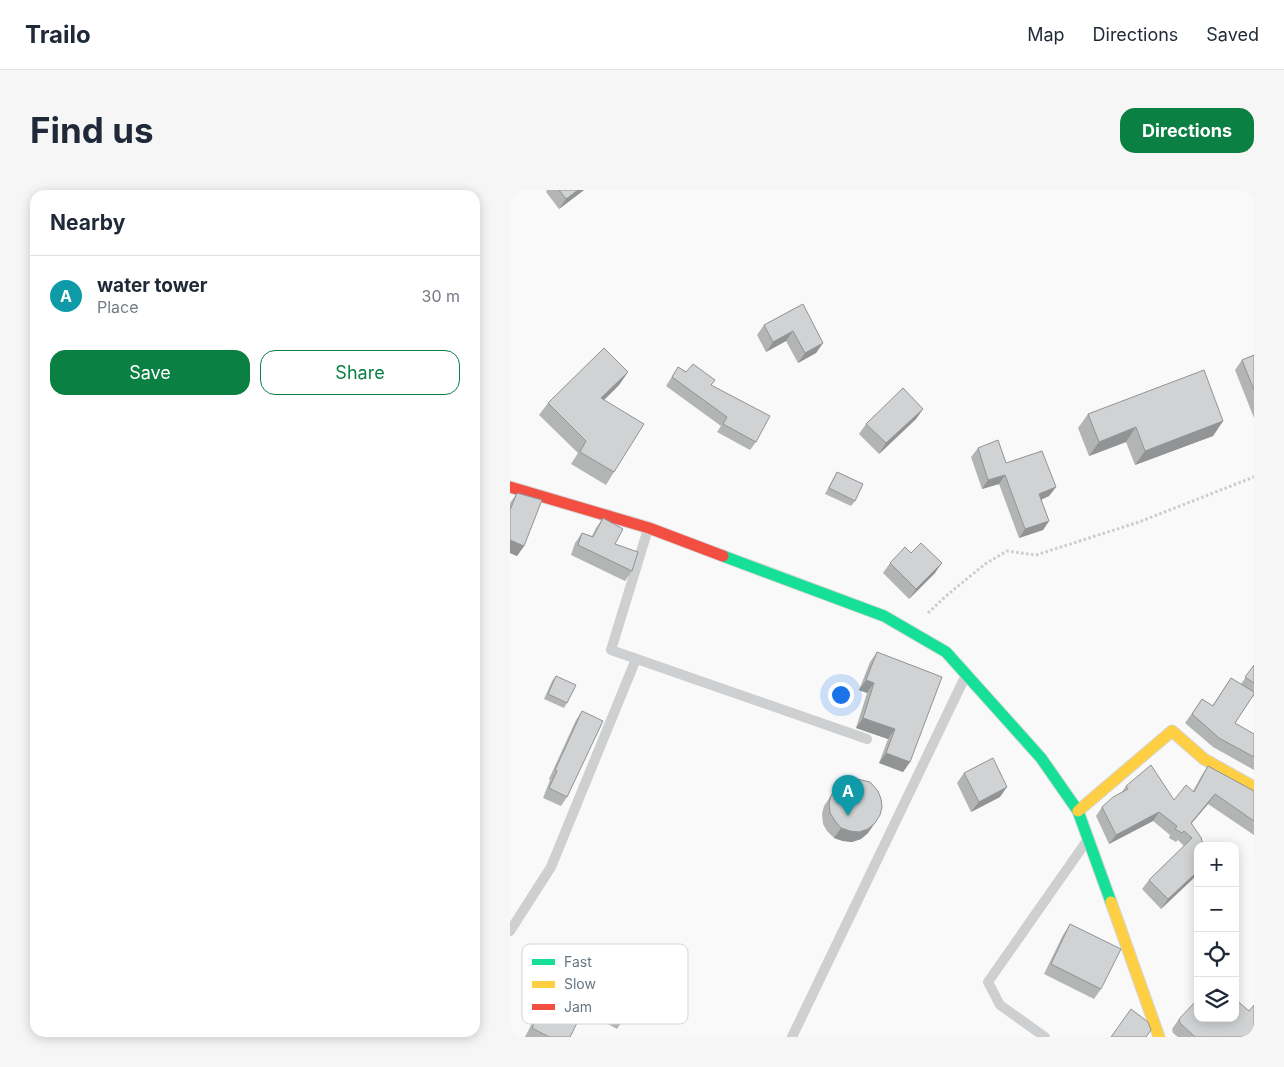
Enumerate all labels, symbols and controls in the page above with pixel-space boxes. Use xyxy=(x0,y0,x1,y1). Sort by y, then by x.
text: Trailo xyxy=(25,20,91,49)
text: Map xyxy=(1027,24,1065,45)
text: Directions xyxy=(1093,24,1178,45)
text: Saved xyxy=(1206,24,1259,45)
button: Directions xyxy=(1120,108,1254,153)
text: Find us xyxy=(30,109,154,151)
text: Nearby xyxy=(50,210,125,235)
text: water tower xyxy=(97,274,208,297)
text: A xyxy=(60,286,72,306)
text: 30 m xyxy=(422,286,460,306)
text: Place xyxy=(97,297,139,317)
button: Save xyxy=(50,350,250,395)
button: Share xyxy=(260,350,460,395)
your location xyxy=(828,682,854,708)
pin: A xyxy=(832,775,864,816)
map controls xyxy=(1194,842,1239,1022)
button: + xyxy=(1194,842,1239,887)
button: − xyxy=(1194,887,1239,932)
button: locate xyxy=(1194,932,1239,977)
legend xyxy=(522,944,688,1024)
text: Fast xyxy=(564,953,592,970)
text: Slow xyxy=(564,975,596,992)
button: layers xyxy=(1194,977,1239,1022)
text: Jam xyxy=(564,998,592,1015)

